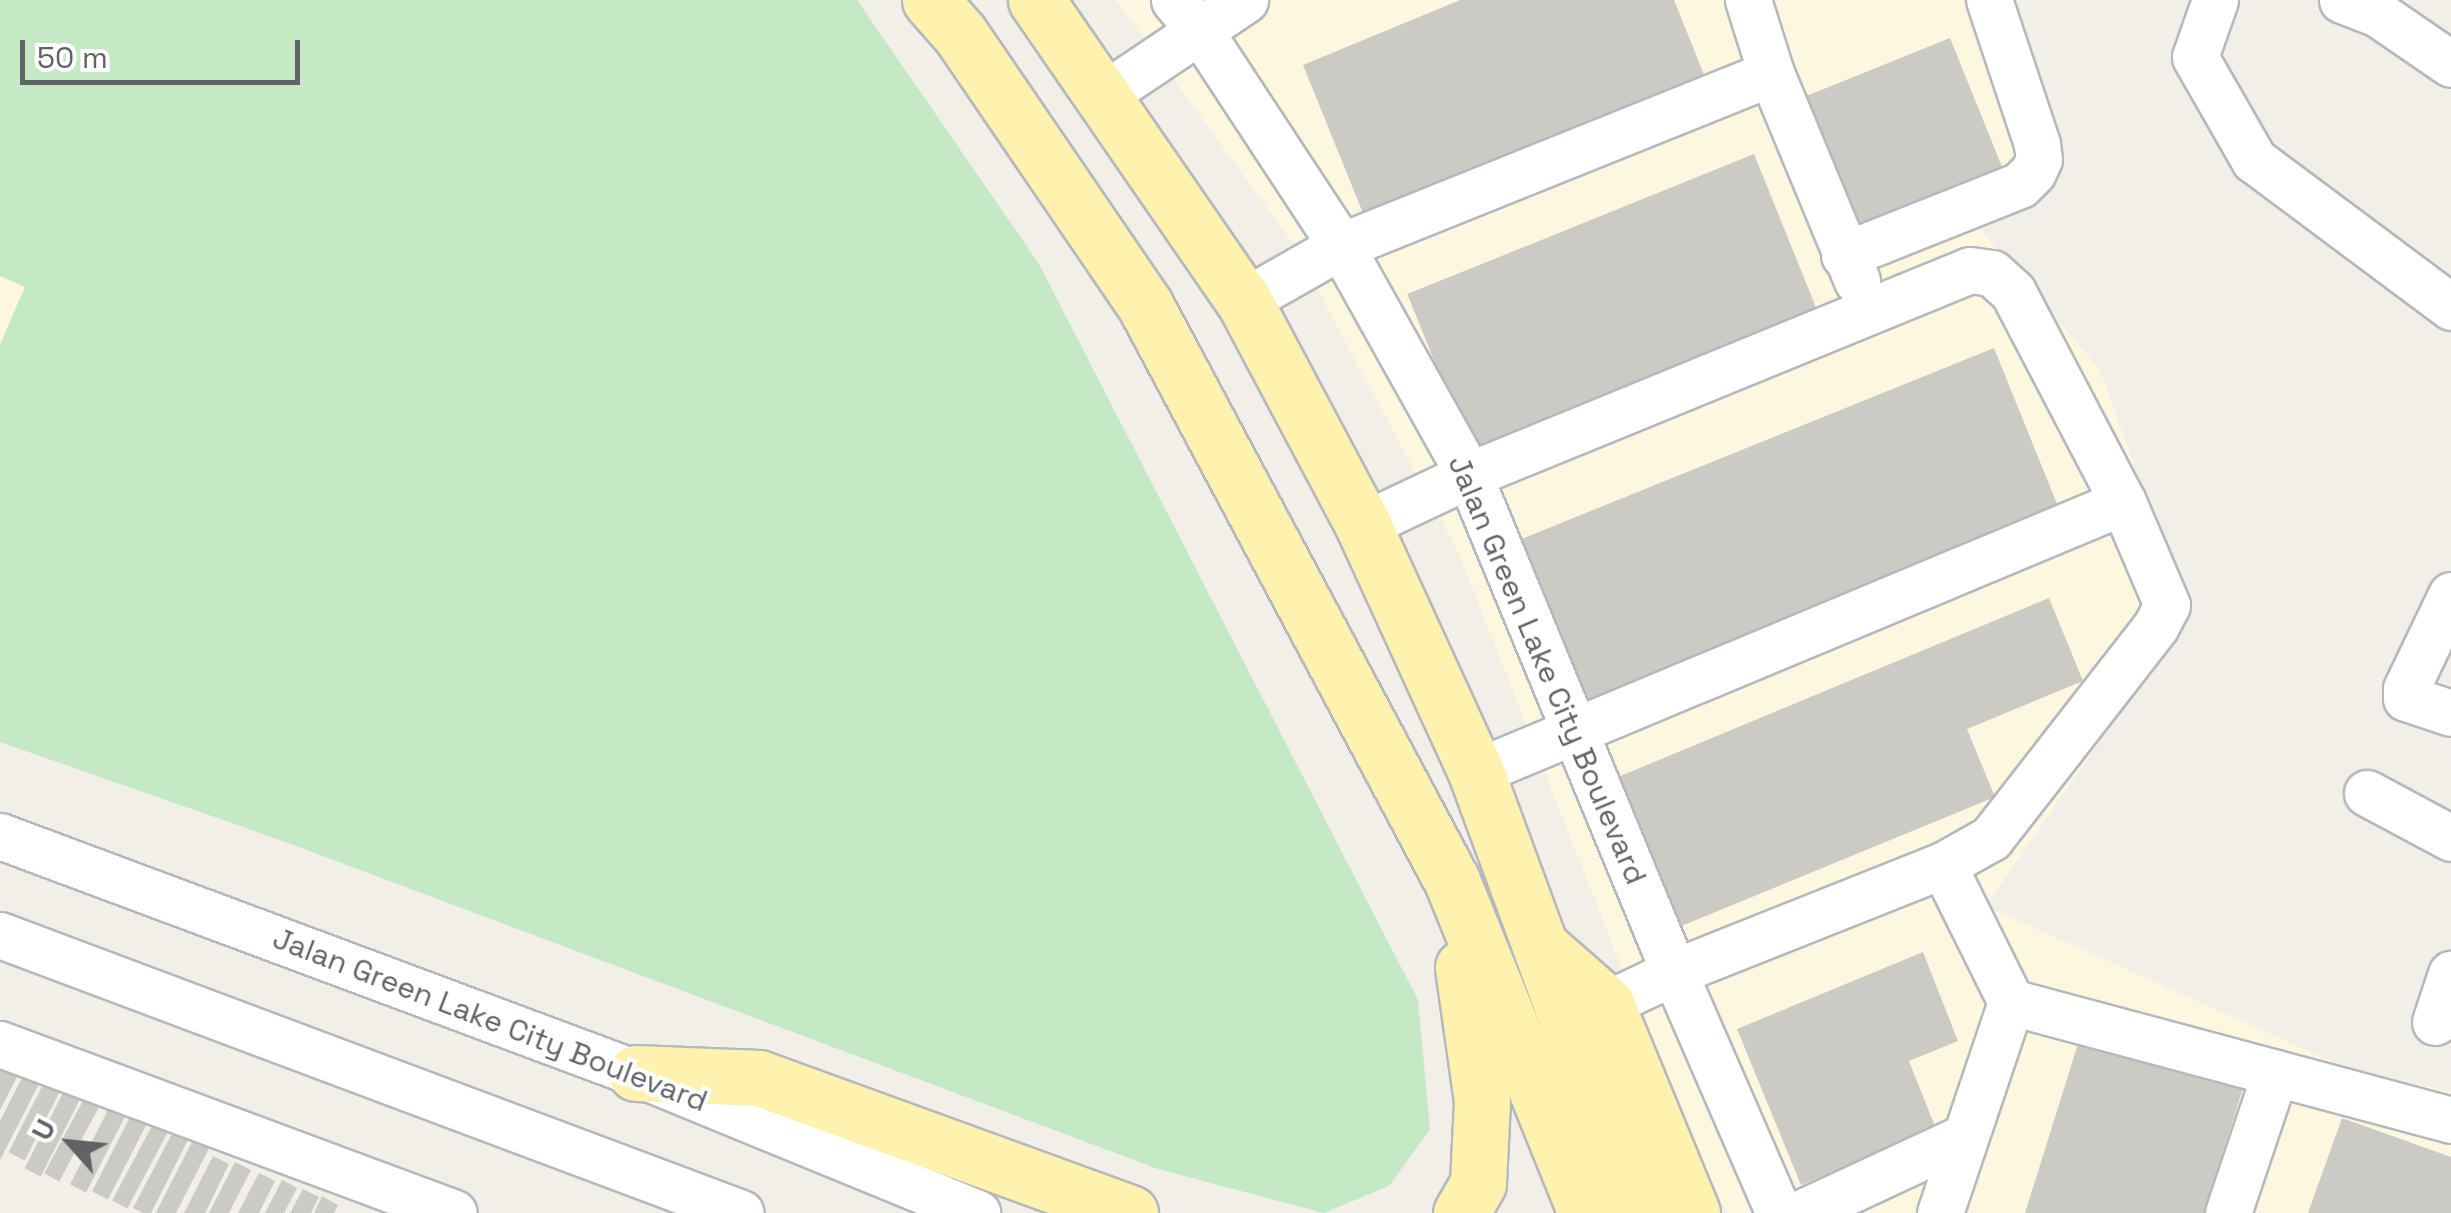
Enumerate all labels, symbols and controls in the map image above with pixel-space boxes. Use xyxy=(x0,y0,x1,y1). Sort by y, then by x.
scale bar xyxy=(25,20,305,82)
text: 50 m xyxy=(37,38,108,77)
street label: Jalan Green Lake City Boulevard xyxy=(1440,450,1654,890)
street label: Jalan Green Lake City Boulevard xyxy=(268,920,712,1120)
north arrow xyxy=(20,1093,120,1193)
text: U xyxy=(23,1113,64,1146)

